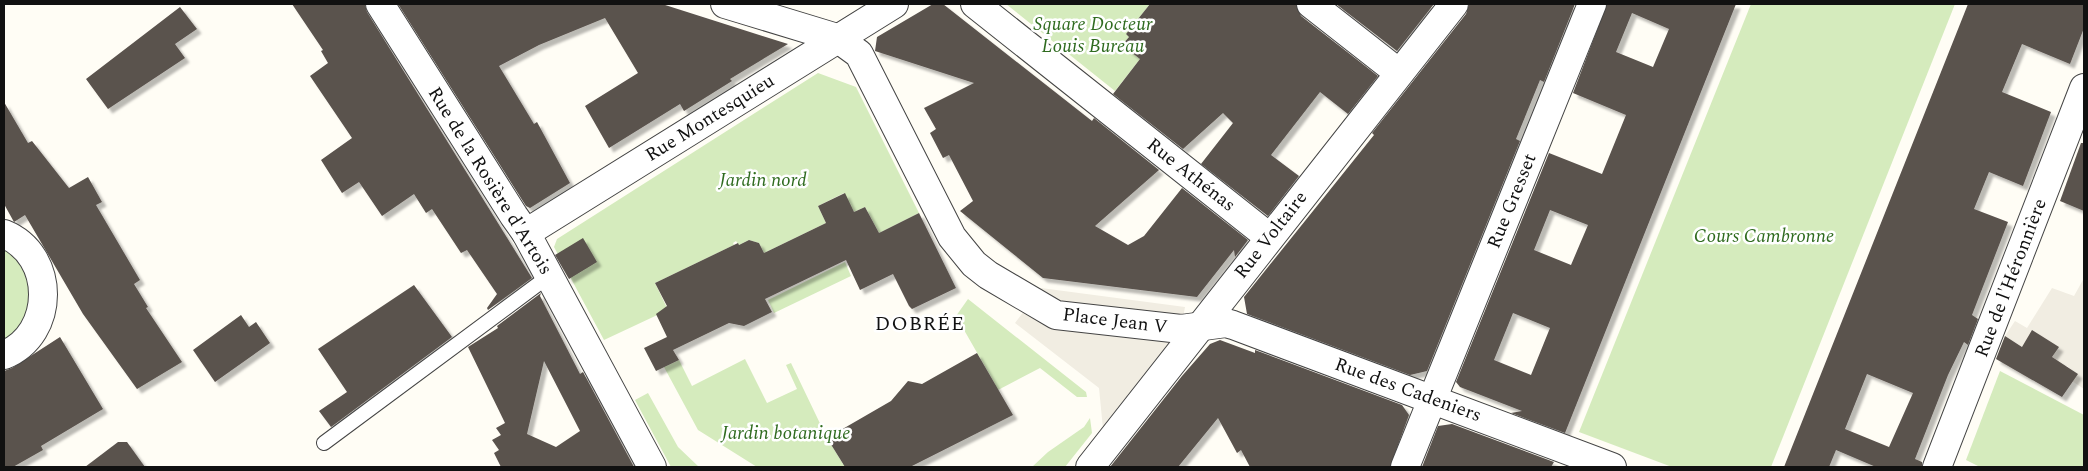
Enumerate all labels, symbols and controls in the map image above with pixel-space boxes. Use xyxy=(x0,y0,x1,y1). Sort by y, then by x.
park label: Square Docteur Louis Bureau xyxy=(1033,10,1153,61)
street label: Rue Montesquieu xyxy=(640,66,781,169)
street label: Rue de la Rosière d'Artois xyxy=(420,81,560,281)
street label: Rue Athénas xyxy=(1140,131,1242,219)
street label: Rue Gresset xyxy=(1480,149,1544,253)
park label: Jardin nord xyxy=(717,166,807,195)
street label: Rue Voltaire xyxy=(1227,185,1315,285)
street label: Rue de l'Héronnière xyxy=(1967,194,2055,362)
park label: Cours Cambronne xyxy=(1694,222,1834,251)
street label: Place Jean V xyxy=(1061,300,1169,342)
district label: DOBRÉE xyxy=(875,309,965,339)
street label: Rue des Cadeniers xyxy=(1330,350,1486,430)
park label: Jardin botanique xyxy=(720,419,850,448)

